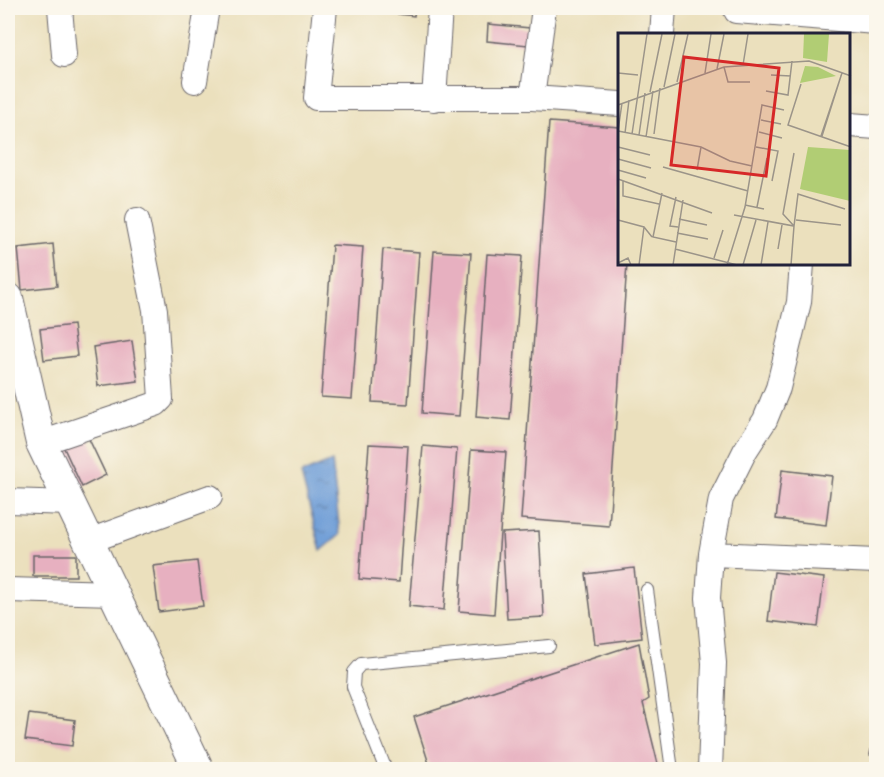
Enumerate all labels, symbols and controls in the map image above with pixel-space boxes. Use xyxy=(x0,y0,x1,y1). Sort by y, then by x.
inset map xyxy=(618,33,851,266)

